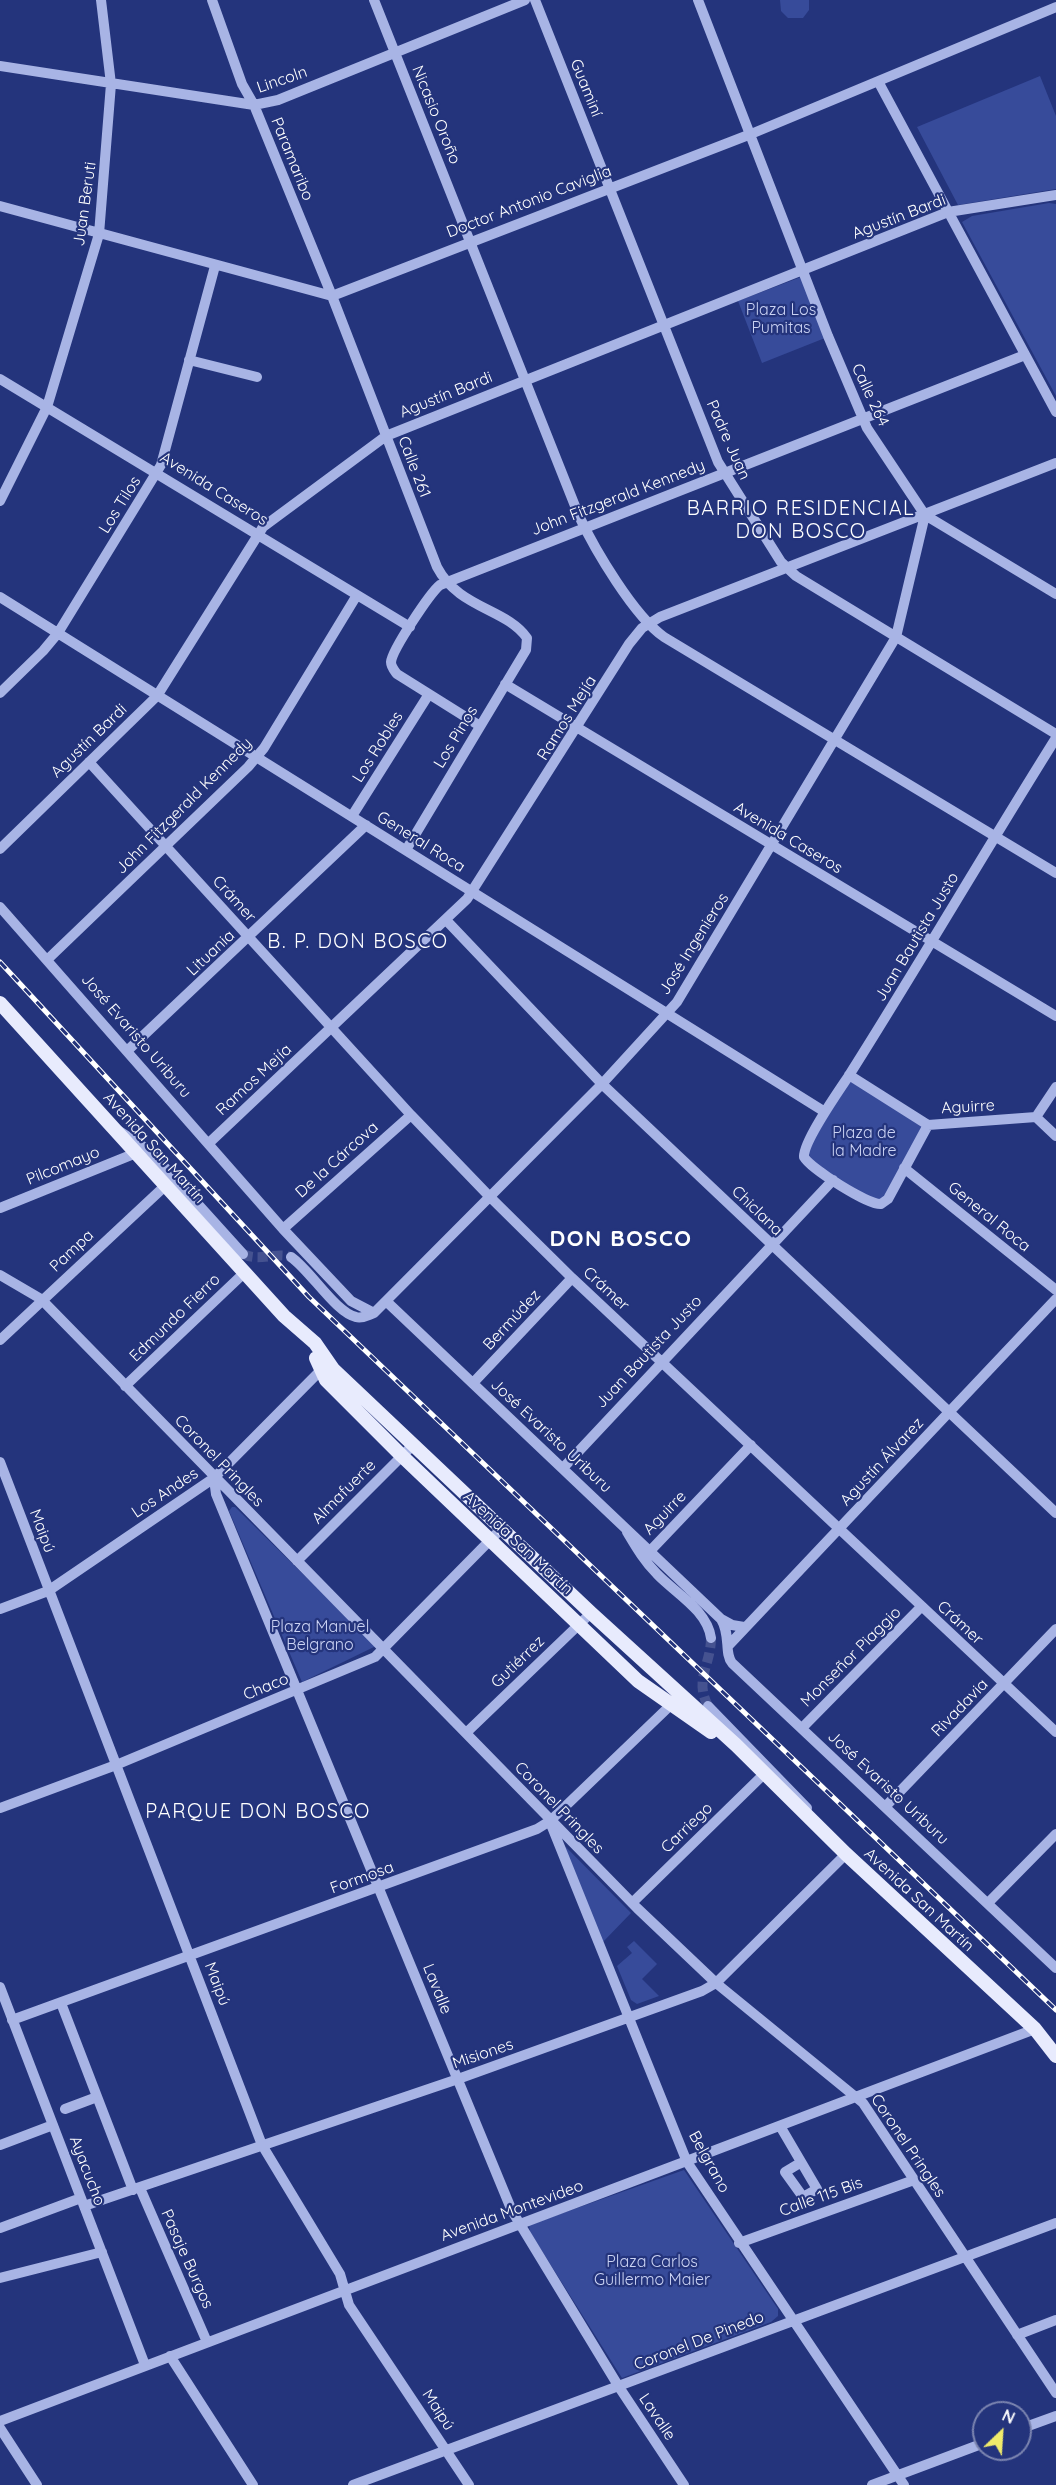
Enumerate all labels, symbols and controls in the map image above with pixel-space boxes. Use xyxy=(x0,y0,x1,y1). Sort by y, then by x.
street label: Guaminí xyxy=(566,56,606,120)
street label: Lincoln xyxy=(254,62,310,98)
street label: Nicasio Oroño xyxy=(407,63,465,167)
street label: Paramaribo xyxy=(267,115,317,203)
street label: Juan Beruti xyxy=(70,161,100,247)
street label: Doctor Antonio Caviglia xyxy=(444,162,614,242)
street label: Agustín Bardi xyxy=(850,190,948,244)
park label: Plaza Los Pumitas xyxy=(746,300,816,338)
street label: Calle 264 xyxy=(847,361,893,429)
street label: Agustín Bardi xyxy=(397,368,495,422)
street label: Padre Juan xyxy=(702,397,754,483)
street label: Calle 261 xyxy=(394,434,434,500)
street label: Avenida Caseros xyxy=(157,448,271,530)
street label: John Fitzgerald Kennedy xyxy=(528,456,708,540)
street label: Los Tilos xyxy=(95,473,145,537)
district label: BARRIO RESIDENCIAL DON BOSCO xyxy=(687,497,915,544)
street label: Ramos Mejía xyxy=(533,672,601,764)
street label: Agustín Bardi xyxy=(47,700,131,782)
street label: Los Pinos xyxy=(430,702,482,772)
street label: Los Robles xyxy=(349,708,407,786)
street label: John Fitzgerald Kennedy xyxy=(112,734,256,878)
street label: Avenida Caseros xyxy=(730,798,846,878)
street label: General Roca xyxy=(373,807,469,877)
street label: Juan Bautista Justo xyxy=(871,869,963,1005)
street label: Crámer xyxy=(208,872,260,926)
street label: José Ingenieros xyxy=(655,890,733,998)
street label: Lituania xyxy=(183,926,239,980)
district label: B. P. DON BOSCO xyxy=(267,930,449,954)
street label: José Evaristo Uriburu xyxy=(77,970,195,1102)
street label: Ramos Mejía xyxy=(212,1040,296,1120)
street label: Avenida San Martín xyxy=(99,1088,209,1208)
street label: Aguirre xyxy=(941,1096,995,1118)
street label: De la Cárcova xyxy=(292,1118,382,1202)
park label: Plaza de la Madre xyxy=(831,1123,897,1161)
street label: Pilcomayo xyxy=(24,1143,102,1189)
street label: General Roca xyxy=(944,1178,1034,1256)
street label: Chiclana xyxy=(727,1182,787,1240)
street label: Pampa xyxy=(46,1226,98,1276)
district label: DON BOSCO xyxy=(550,1226,692,1252)
street label: Crámer xyxy=(579,1263,633,1315)
street label: Edmundo Fierro xyxy=(126,1270,224,1366)
street label: Bermúdez xyxy=(479,1286,545,1354)
street label: Juan Bautista Justo xyxy=(592,1292,706,1412)
street label: José Evaristo Uriburu xyxy=(487,1375,615,1497)
street label: Coronel Pringles xyxy=(170,1411,268,1511)
street label: Agustín Álvarez xyxy=(836,1414,928,1510)
street label: Almafuerte xyxy=(308,1456,380,1528)
street label: Los Andes xyxy=(128,1464,202,1522)
street label: Avenida San Martín xyxy=(459,1487,577,1599)
street label: Aguirre xyxy=(639,1487,691,1539)
street label: Maipú xyxy=(25,1506,59,1556)
street label: Crámer xyxy=(933,1597,987,1649)
street label: Monseñor Piaggio xyxy=(797,1603,905,1711)
park label: Plaza Manuel Belgrano xyxy=(271,1617,369,1655)
street label: Gutiérrez xyxy=(487,1632,549,1692)
street label: Chaco xyxy=(241,1669,291,1705)
street label: Rivadavia xyxy=(928,1675,992,1741)
street label: José Evaristo Uriburu xyxy=(824,1727,952,1849)
street label: Coronel Pringles xyxy=(510,1758,608,1858)
street label: Carriego xyxy=(657,1799,717,1857)
district label: PARQUE DON BOSCO xyxy=(145,1800,371,1824)
street label: Avenida San Martín xyxy=(860,1844,978,1956)
street label: Formosa xyxy=(328,1858,396,1898)
street label: Maipú xyxy=(200,1959,234,2009)
street label: Lavalle xyxy=(418,1961,456,2017)
street label: Misiones xyxy=(450,2035,516,2073)
street label: Coronel Pringles xyxy=(866,2091,950,2201)
street label: Belgrano xyxy=(684,2128,734,2196)
street label: Ayacucho xyxy=(65,2133,109,2209)
street label: Calle 115 Bis xyxy=(777,2173,865,2221)
street label: Avenida Montevideo xyxy=(438,2176,586,2246)
street label: Pasaje Burgos xyxy=(157,2206,217,2312)
park label: Plaza Carlos Guillermo Maier xyxy=(594,2252,710,2290)
street label: Coronel De Pinedo xyxy=(631,2307,767,2375)
street label: Maipú xyxy=(418,2386,458,2434)
street label: Lavalle xyxy=(634,2390,680,2444)
north arrow xyxy=(972,2401,1032,2461)
text: N xyxy=(999,2405,1018,2428)

